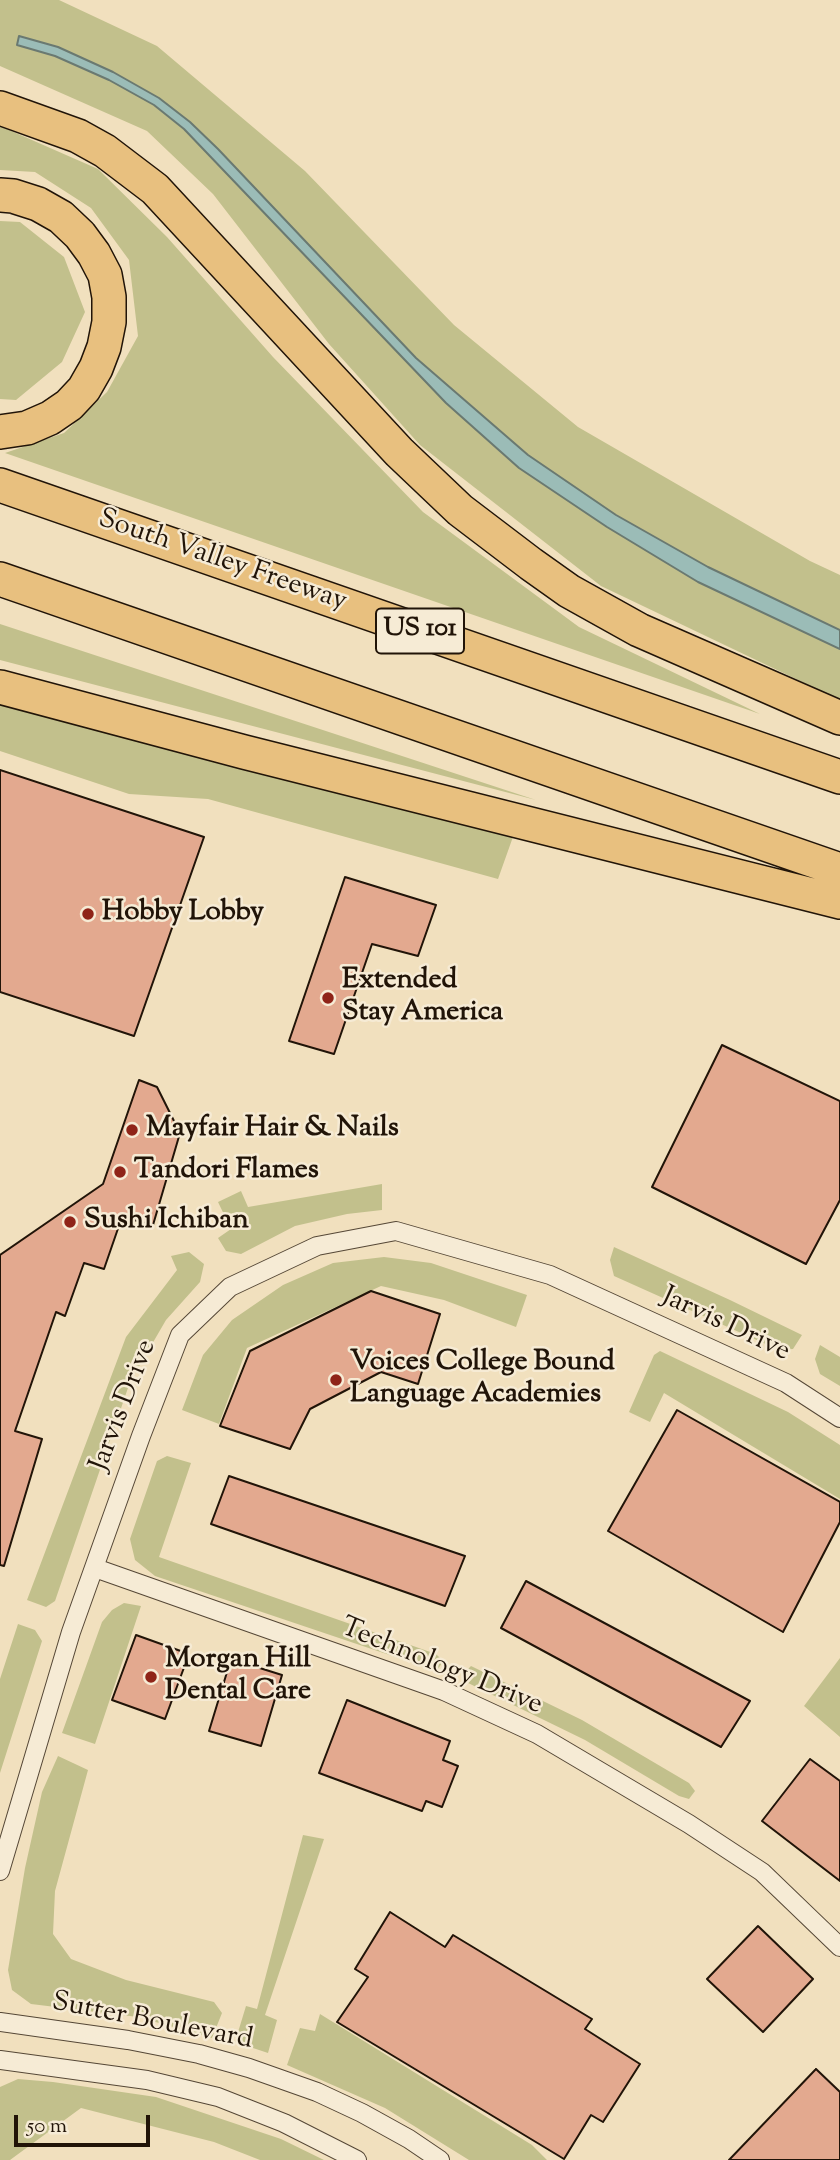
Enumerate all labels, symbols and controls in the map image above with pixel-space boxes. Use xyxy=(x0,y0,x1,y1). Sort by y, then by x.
street label: South Valley Freeway xyxy=(93,504,351,620)
road number: US 101 xyxy=(376,608,464,653)
place label: Hobby Lobby xyxy=(102,897,264,931)
marker: Hobby Lobby xyxy=(80,906,96,922)
place label: Extended Stay America xyxy=(342,965,503,1031)
marker: Extended Stay America xyxy=(320,990,336,1006)
place label: Mayfair Hair & Nails xyxy=(146,1113,399,1147)
marker: Mayfair Hair & Nails xyxy=(124,1122,140,1138)
place label: Tandori Flames xyxy=(134,1155,319,1189)
marker: Tandori Flames xyxy=(112,1164,128,1180)
place label: Sushi Ichiban xyxy=(84,1205,249,1239)
marker: Sushi Ichiban xyxy=(62,1214,78,1230)
street label: Jarvis Drive xyxy=(655,1282,795,1370)
street label: Jarvis Drive xyxy=(85,1336,165,1476)
place label: Voices College Bound Language Academies xyxy=(350,1347,615,1413)
marker: Voices College Bound Language Academies xyxy=(328,1372,344,1388)
street label: Technology Drive xyxy=(335,1612,547,1724)
place label: Morgan Hill Dental Care xyxy=(165,1644,311,1710)
marker: Morgan Hill Dental Care xyxy=(143,1669,159,1685)
street label: Sutter Boulevard xyxy=(49,1987,255,2059)
scale bar xyxy=(18,2100,154,2144)
text: 50 m xyxy=(27,2112,67,2142)

